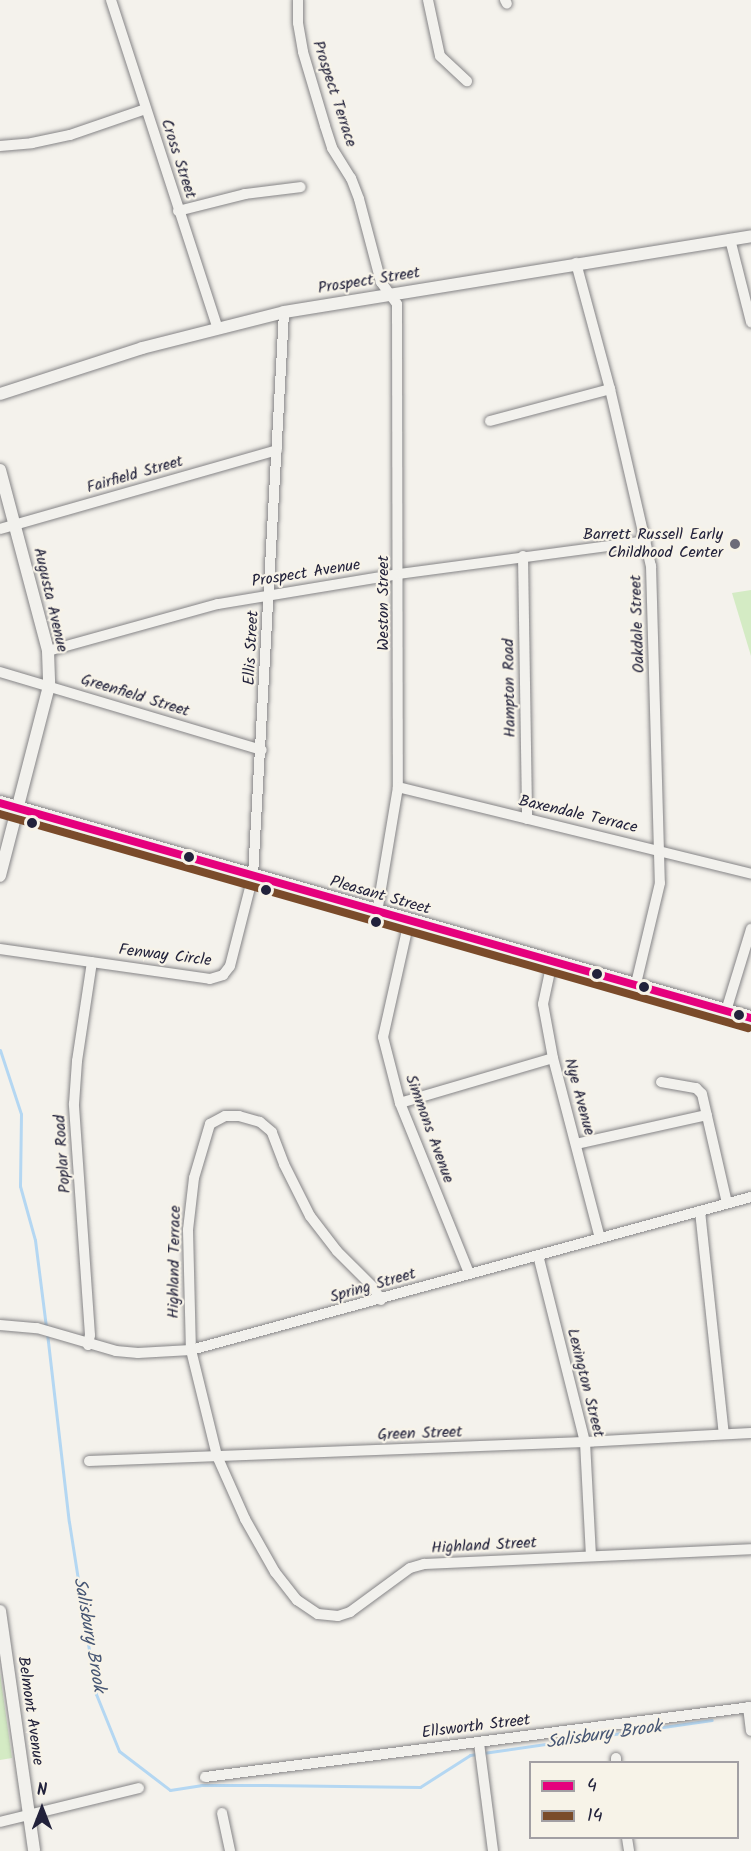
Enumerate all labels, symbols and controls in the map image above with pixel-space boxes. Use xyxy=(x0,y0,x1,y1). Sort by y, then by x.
street label: Prospect Terrace xyxy=(308,38,360,150)
street label: Cross Street xyxy=(156,117,200,201)
street label: Prospect Street xyxy=(317,263,421,299)
street label: Fairfield Street xyxy=(85,452,185,498)
place label: Barrett Russell Early Childhood Center xyxy=(583,525,723,563)
marker: Barrett Russell Early Childhood Center xyxy=(728,537,742,551)
street label: Augusta Avenue xyxy=(29,546,71,654)
street label: Weston Street xyxy=(374,555,394,651)
street label: Prospect Avenue xyxy=(250,556,362,592)
street label: Oakdale Street xyxy=(627,574,649,674)
street label: Ellis Street xyxy=(240,610,264,686)
street label: Hampton Road xyxy=(500,638,520,738)
street label: Greenfield Street xyxy=(78,670,192,722)
street label: Baxendale Terrace xyxy=(517,792,639,838)
unlabelled marker xyxy=(26,817,38,829)
unlabelled marker xyxy=(183,851,195,863)
street label: Pleasant Street xyxy=(328,873,432,919)
unlabelled marker xyxy=(260,884,272,896)
unlabelled marker xyxy=(370,916,382,928)
street label: Fenway Circle xyxy=(118,941,212,971)
unlabelled marker xyxy=(591,968,603,980)
unlabelled marker xyxy=(638,981,650,993)
unlabelled marker xyxy=(733,1009,745,1021)
street label: Nye Avenue xyxy=(559,1056,599,1138)
street label: Simmons Avenue xyxy=(401,1072,457,1186)
street label: Poplar Road xyxy=(51,1114,75,1194)
street label: Highland Terrace xyxy=(164,1205,186,1319)
street label: Spring Street xyxy=(328,1265,418,1307)
street label: Lexington Street xyxy=(562,1327,608,1439)
street label: Green Street xyxy=(377,1423,463,1445)
street label: Highland Street xyxy=(431,1534,537,1558)
water label: Salisbury Brook xyxy=(67,1576,109,1694)
street label: Belmont Avenue xyxy=(13,1655,47,1767)
street label: Ellsworth Street xyxy=(421,1711,531,1743)
water label: Salisbury Brook xyxy=(545,1717,663,1755)
legend xyxy=(529,1761,739,1839)
text: 4 xyxy=(587,1772,597,1801)
text: N xyxy=(37,1778,47,1803)
north arrow xyxy=(12,1779,72,1839)
text: 14 xyxy=(587,1802,603,1831)

